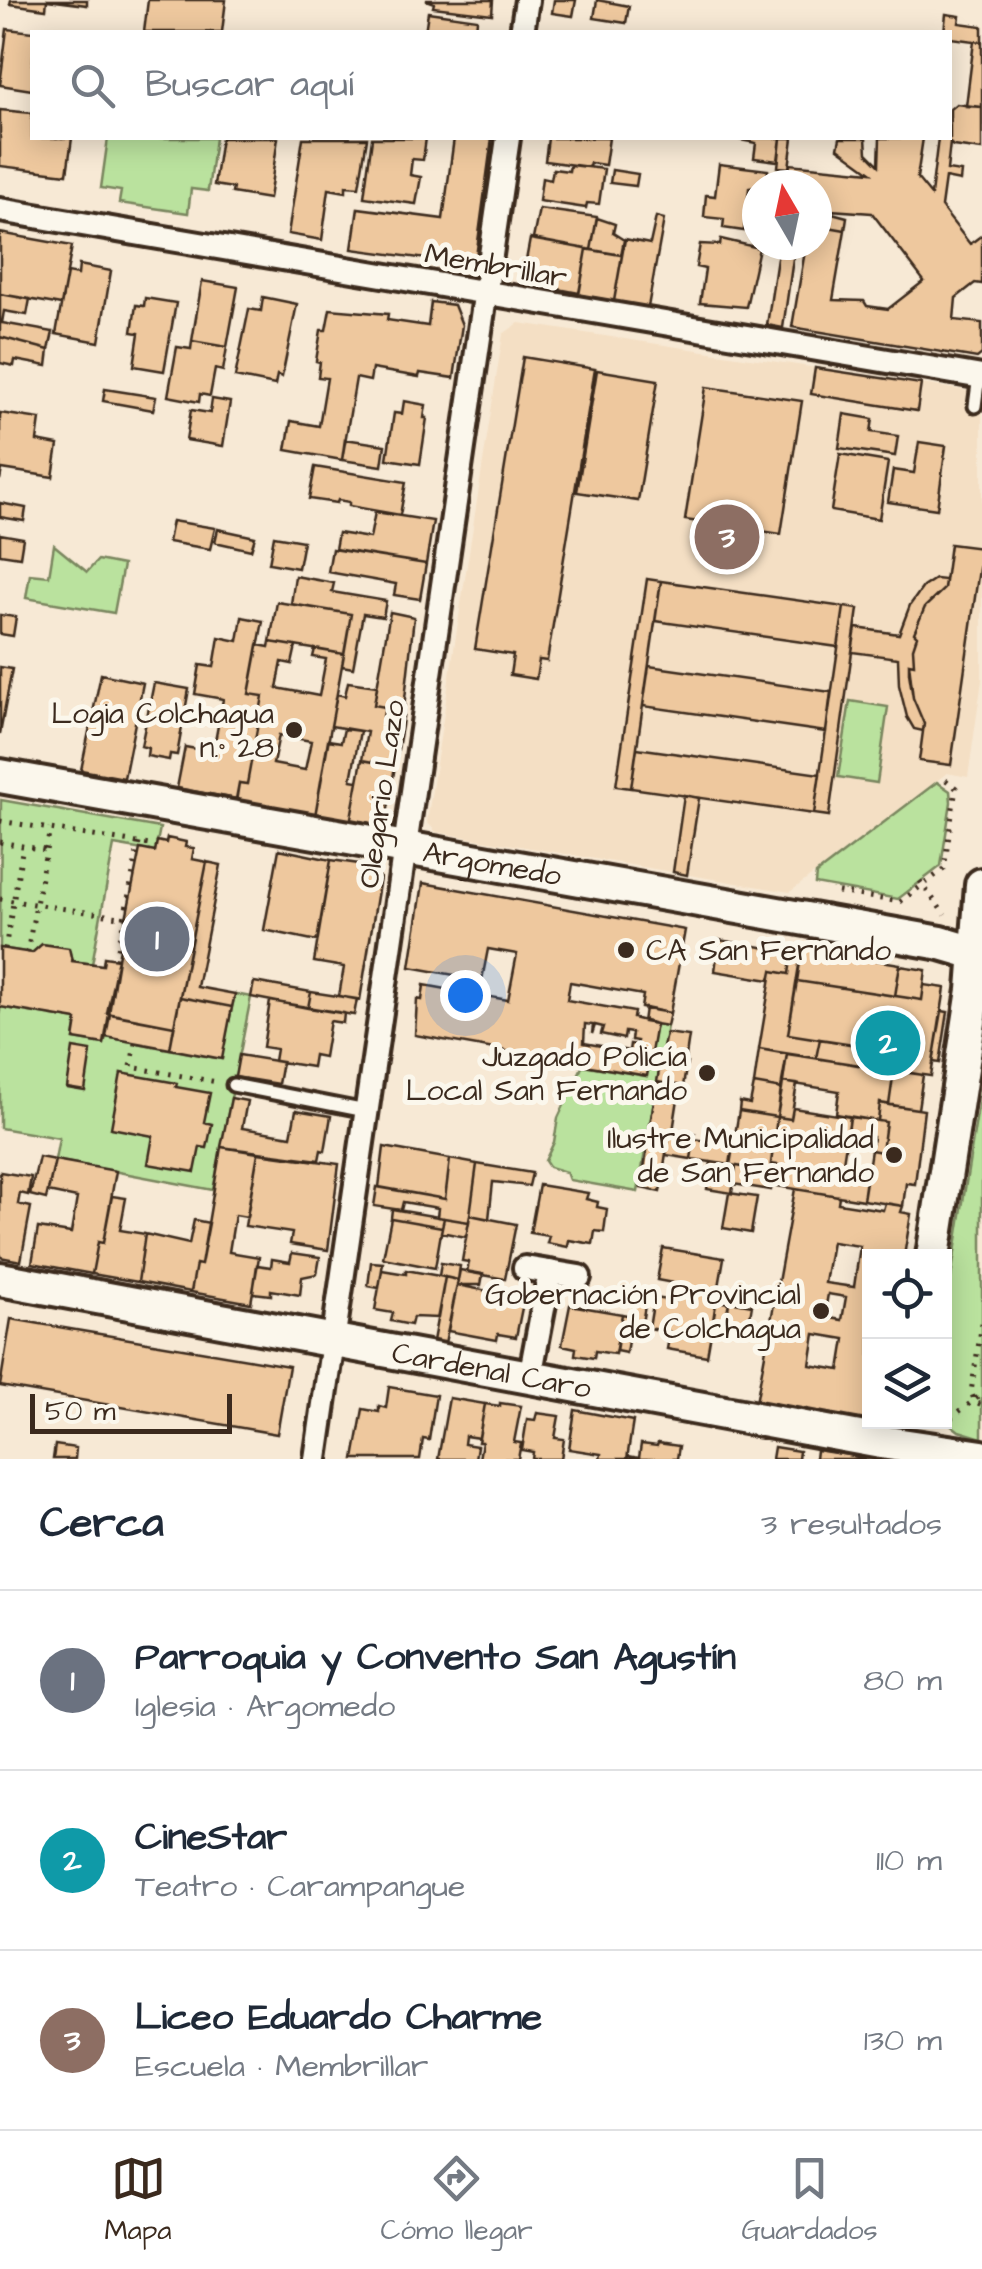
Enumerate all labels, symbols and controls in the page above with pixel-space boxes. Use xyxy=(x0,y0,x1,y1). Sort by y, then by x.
search box xyxy=(30,30,952,140)
icon: search xyxy=(65,58,120,113)
text: Buscar aquí xyxy=(145,59,354,111)
north arrow xyxy=(742,170,832,260)
street label: Membrillar xyxy=(421,233,570,299)
pin: 3 xyxy=(694,500,760,574)
place label: Logia Colchagua n.° 28 xyxy=(51,693,274,769)
street label: Olegario Lazo xyxy=(348,697,417,891)
marker: Logia Colchagua n.° 28 xyxy=(283,719,305,741)
street label: Argomedo xyxy=(420,831,565,897)
pin: 1 xyxy=(124,902,190,976)
place label: CA San Fernando xyxy=(646,930,891,972)
marker: CA San Fernando xyxy=(615,939,637,961)
your location xyxy=(440,970,491,1021)
pin: 2 xyxy=(856,1006,920,1080)
place label: Juzgado Policía Local San Fernando xyxy=(406,1036,687,1112)
marker: Juzgado Policía Local San Fernando xyxy=(696,1062,718,1084)
place label: Ilustre Municipalidad de San Fernando xyxy=(607,1118,874,1194)
marker: Ilustre Municipalidad de San Fernando xyxy=(883,1144,905,1166)
map controls xyxy=(862,1249,952,1429)
button: locate xyxy=(862,1249,952,1339)
place label: Gobernación Provincial de Colchagua xyxy=(485,1274,801,1351)
marker: Gobernación Provincial de Colchagua xyxy=(810,1300,832,1322)
street label: Cardenal Caro xyxy=(389,1332,595,1410)
button: layers xyxy=(862,1339,952,1429)
scale bar xyxy=(30,1389,232,1434)
text: 50 m xyxy=(45,1392,116,1431)
text: Cerca xyxy=(40,1495,164,1553)
text: 3 resultados xyxy=(761,1502,942,1547)
text: Parroquia y Convento San Agustín xyxy=(135,1632,736,1684)
text: 1 xyxy=(70,1658,75,1703)
text: 80 m xyxy=(863,1658,942,1703)
text: Iglesia · Argomedo xyxy=(135,1684,395,1729)
text: CineStar xyxy=(135,1812,287,1864)
text: 2 xyxy=(63,1838,82,1883)
text: 110 m xyxy=(876,1838,942,1883)
text: Teatro · Carampangue xyxy=(135,1864,465,1909)
text: Liceo Eduardo Charme xyxy=(135,1992,542,2044)
text: 3 xyxy=(64,2018,81,2063)
text: 130 m xyxy=(864,2018,942,2063)
text: Escuela · Membrillar xyxy=(135,2044,428,2089)
tab: Mapa xyxy=(104,2151,172,2250)
tab: Cómo llegar xyxy=(380,2151,533,2250)
tab: Guardados xyxy=(742,2151,878,2250)

